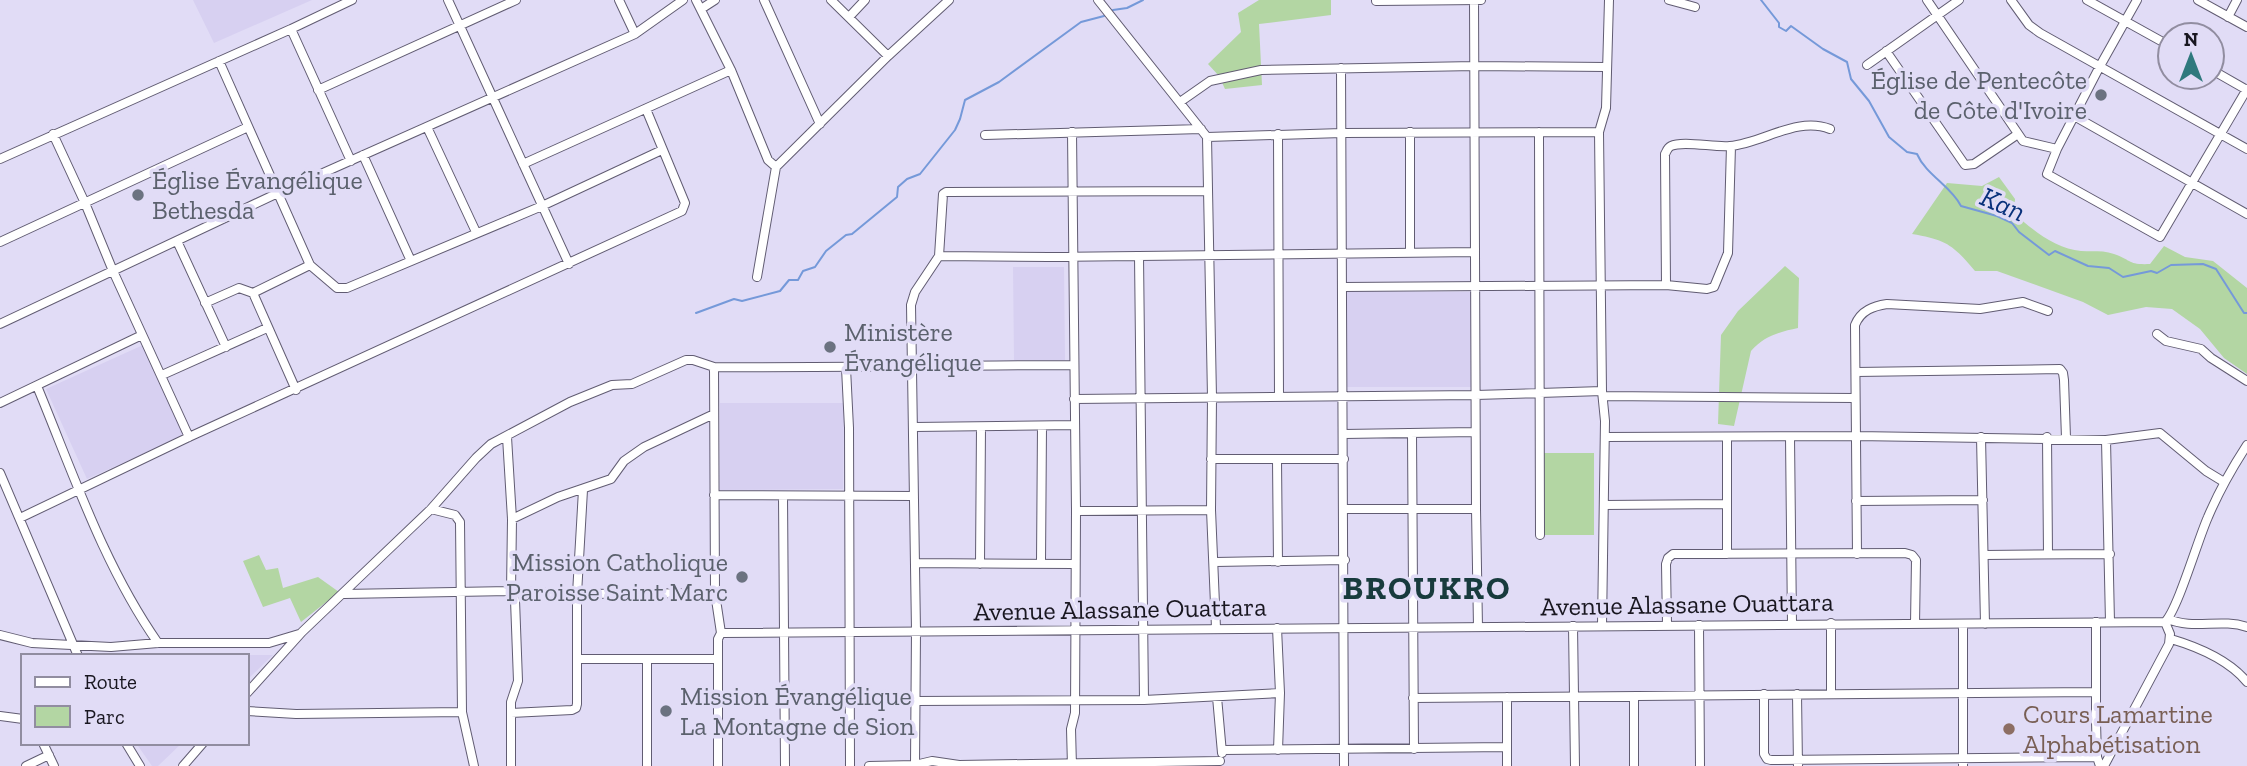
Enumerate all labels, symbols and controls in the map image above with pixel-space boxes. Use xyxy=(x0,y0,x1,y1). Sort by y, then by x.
north arrow xyxy=(2156,21,2226,91)
text: N xyxy=(2184,28,2198,51)
place label: Église de Pentecôte de Côte d'Ivoire xyxy=(1871,64,2087,126)
marker: Église de Pentecôte de Côte d'Ivoire xyxy=(2093,87,2109,103)
place label: Église Évangélique Bethesda xyxy=(152,164,363,226)
water label: Kan xyxy=(1975,180,2031,228)
marker: Église Évangélique Bethesda xyxy=(130,187,146,203)
place label: Ministère Évangélique xyxy=(844,316,981,378)
marker: Ministère Évangélique xyxy=(822,339,838,355)
place label: Mission Catholique Paroisse Saint Marc xyxy=(506,546,728,608)
district label: BROUKRO xyxy=(1343,568,1511,607)
marker: Mission Catholique Paroisse Saint Marc xyxy=(734,569,750,585)
street label: Avenue Alassane Ouattara xyxy=(1540,585,1834,623)
street label: Avenue Alassane Ouattara xyxy=(973,590,1267,628)
legend xyxy=(21,654,248,745)
text: Route xyxy=(84,669,137,694)
place label: Mission Évangélique La Montagne de Sion xyxy=(680,680,915,742)
place label: Cours Lamartine Alphabétisation xyxy=(2023,698,2213,760)
marker: Mission Évangélique La Montagne de Sion xyxy=(658,703,674,719)
text: Parc xyxy=(84,704,125,729)
marker: Cours Lamartine Alphabétisation xyxy=(2001,721,2017,737)

